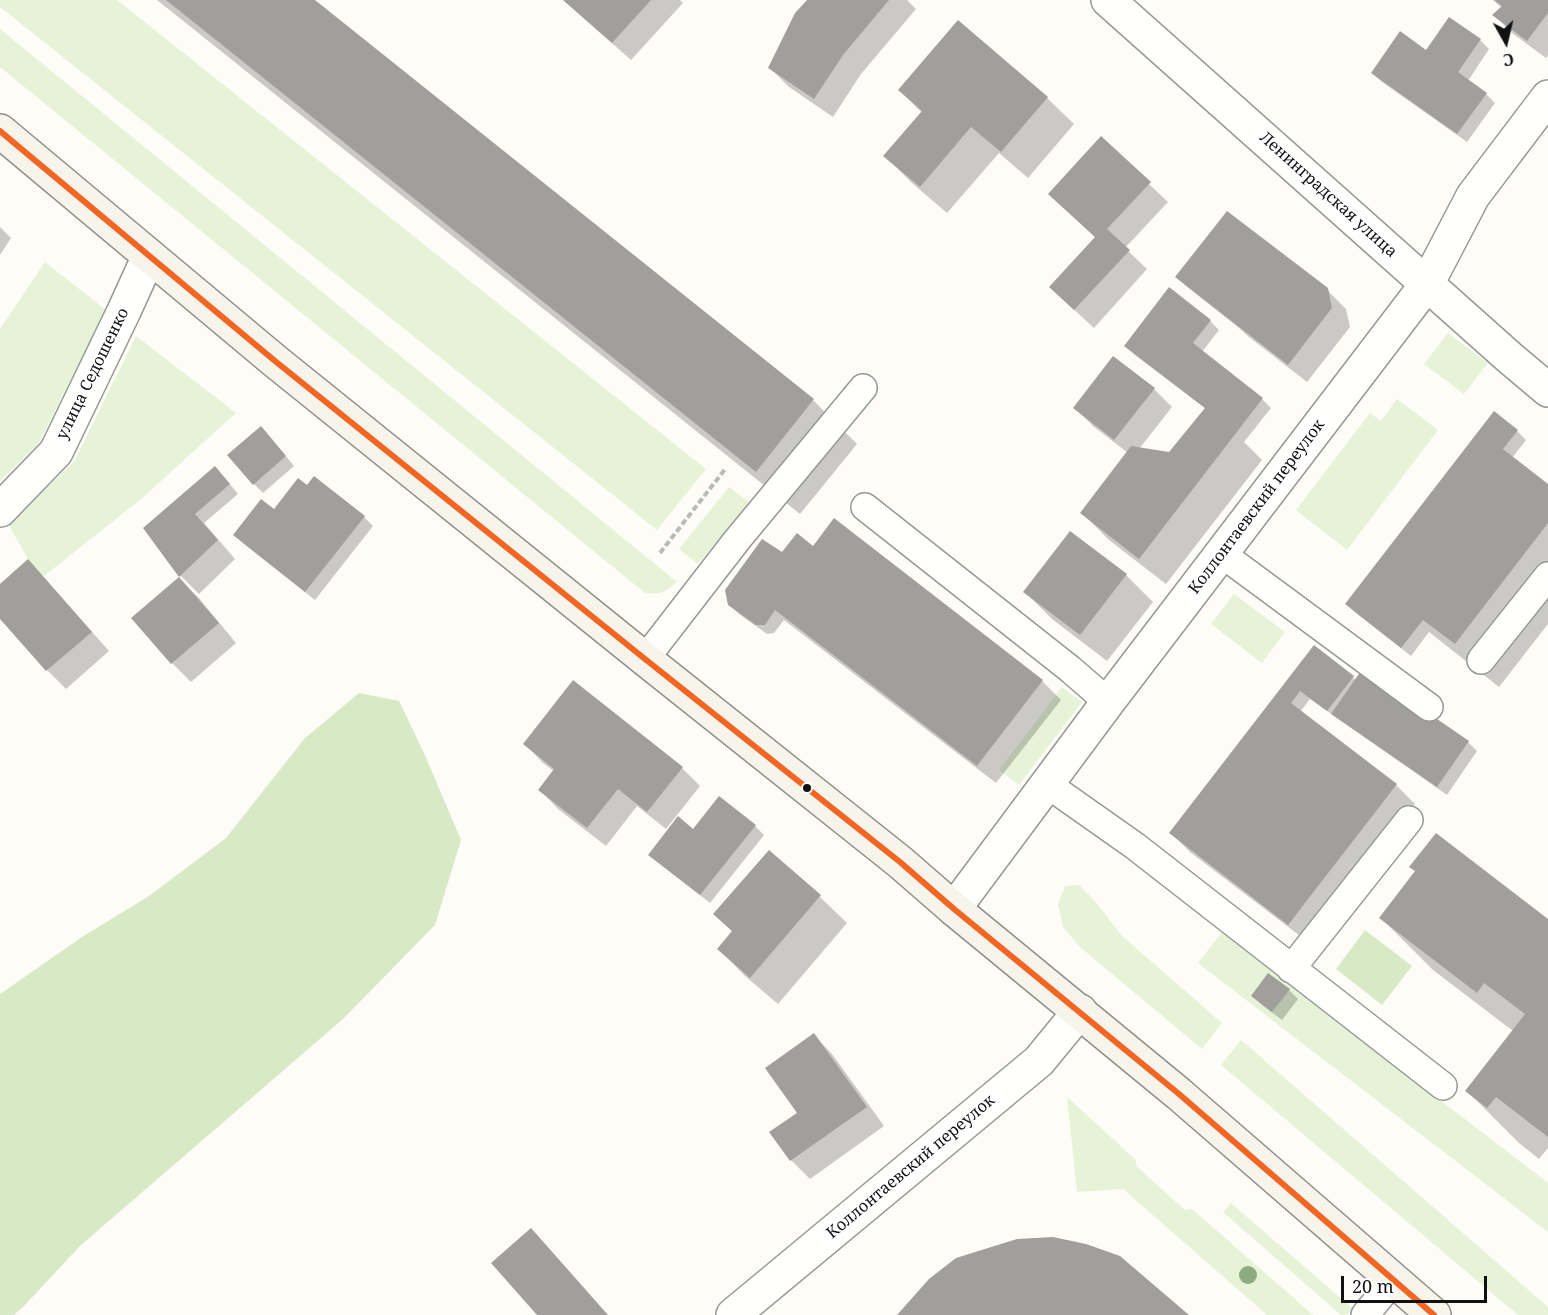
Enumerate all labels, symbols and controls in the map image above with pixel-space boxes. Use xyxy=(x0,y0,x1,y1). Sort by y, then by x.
north arrow xyxy=(1476,12,1536,72)
text: С xyxy=(1502,48,1515,71)
street label: Ленинградская улица xyxy=(1255,128,1401,262)
street label: улица Седошенко xyxy=(53,305,133,443)
street label: Коллонтаевский переулок xyxy=(1185,416,1329,598)
unlabelled marker xyxy=(801,782,813,794)
street label: Коллонтаевский переулок xyxy=(823,1091,999,1243)
scale bar xyxy=(1344,1264,1490,1302)
text: 20 m xyxy=(1352,1274,1394,1298)

